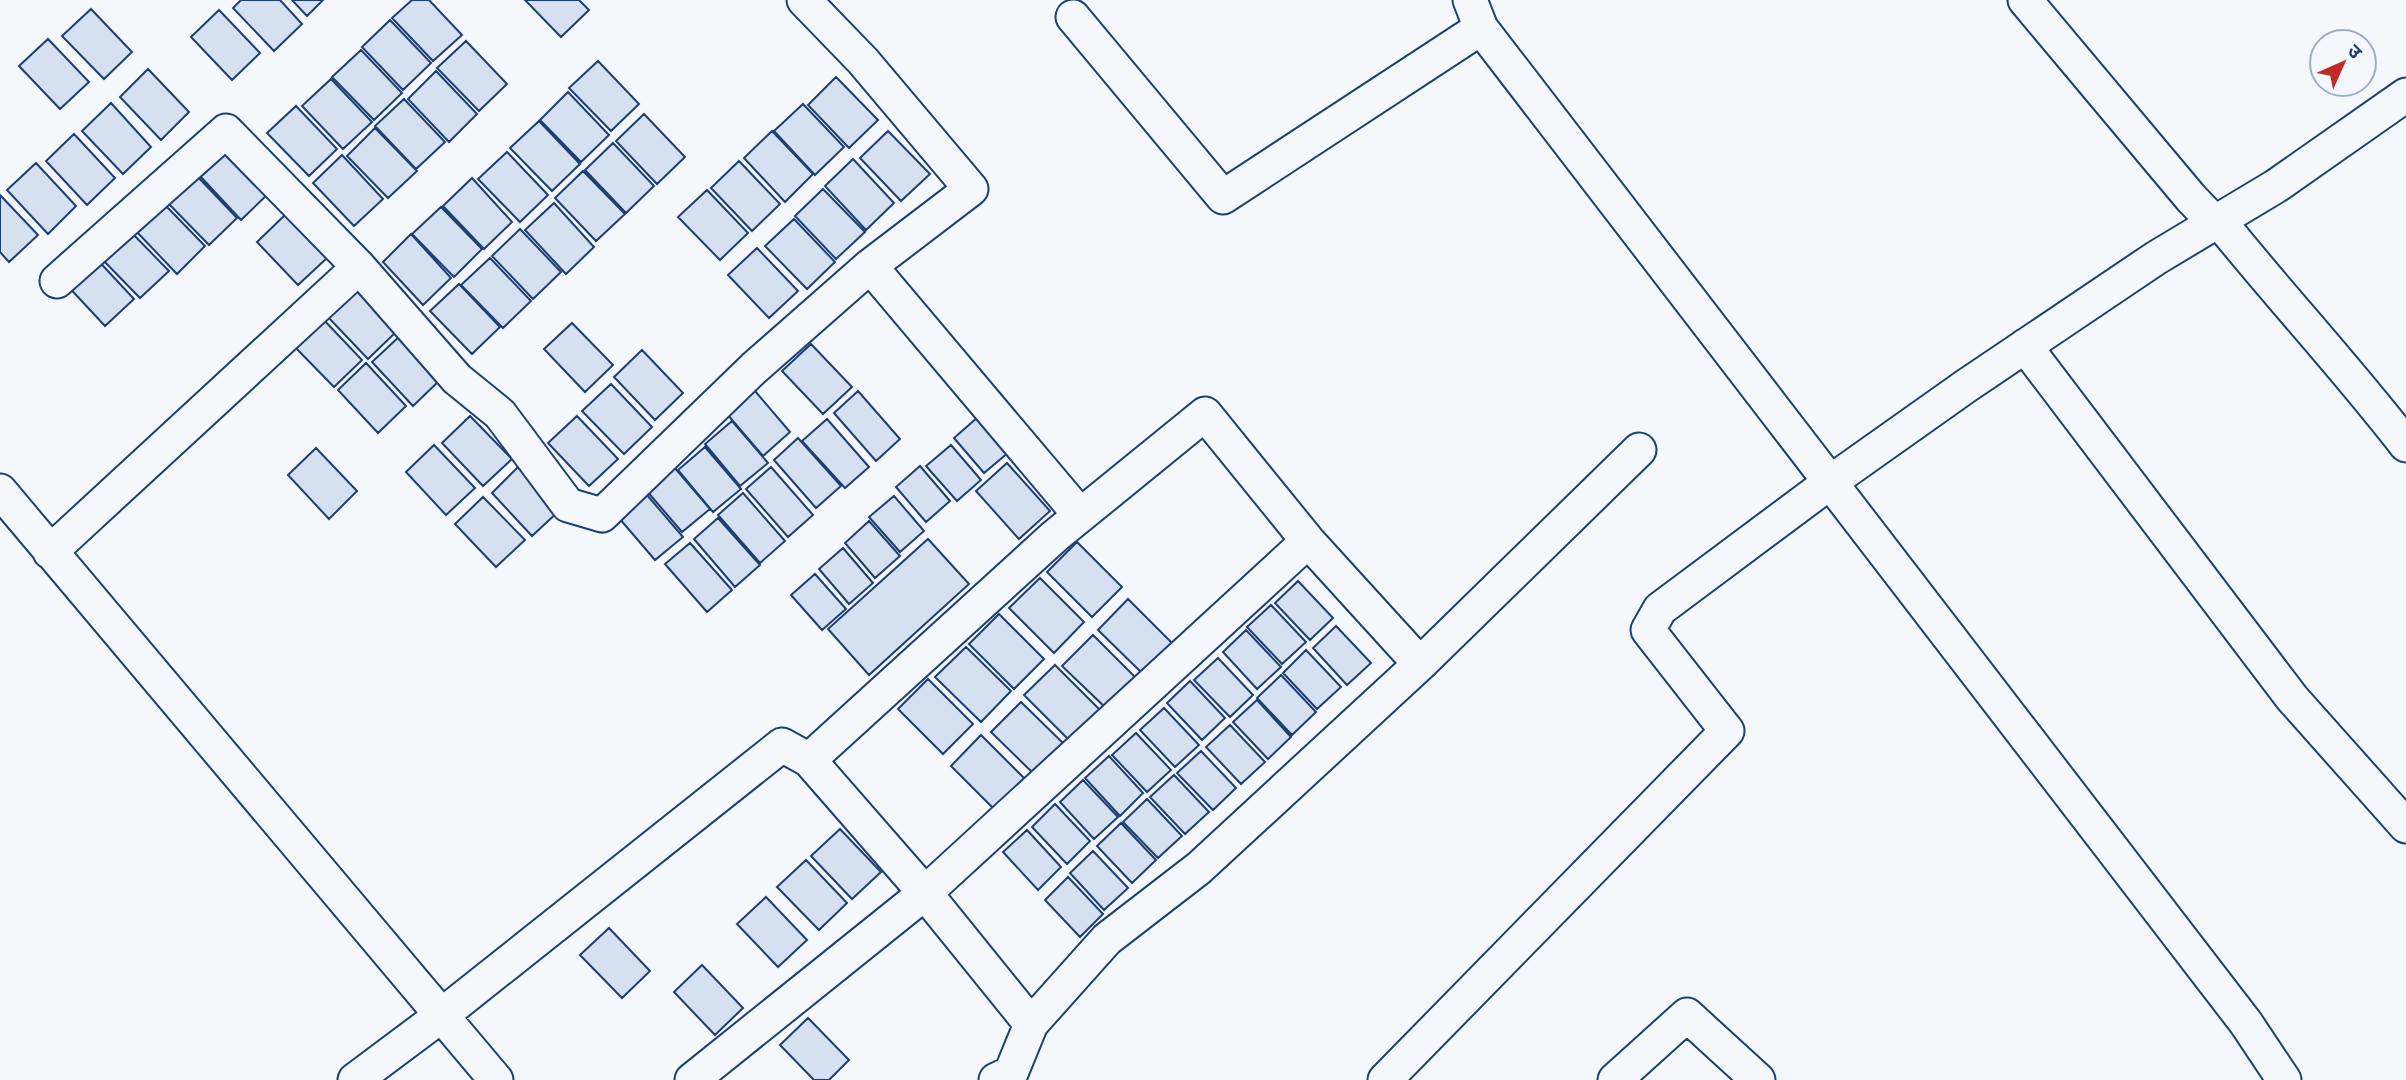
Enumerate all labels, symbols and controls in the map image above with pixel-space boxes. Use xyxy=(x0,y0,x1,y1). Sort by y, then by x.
north arrow xyxy=(2308,28,2378,98)
text: उ xyxy=(2342,39,2368,65)

